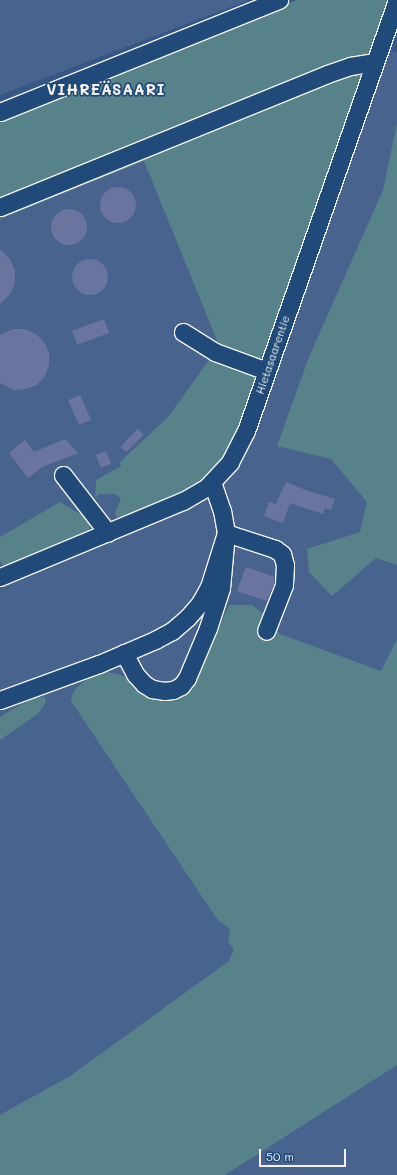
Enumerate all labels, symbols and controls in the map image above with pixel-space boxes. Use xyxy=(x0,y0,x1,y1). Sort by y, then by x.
district label: VIHREÄSAARI xyxy=(47,81,165,99)
street label: Hietasaarentie xyxy=(253,314,293,396)
scale bar xyxy=(261,1141,348,1167)
text: 50 m xyxy=(266,1148,294,1164)

